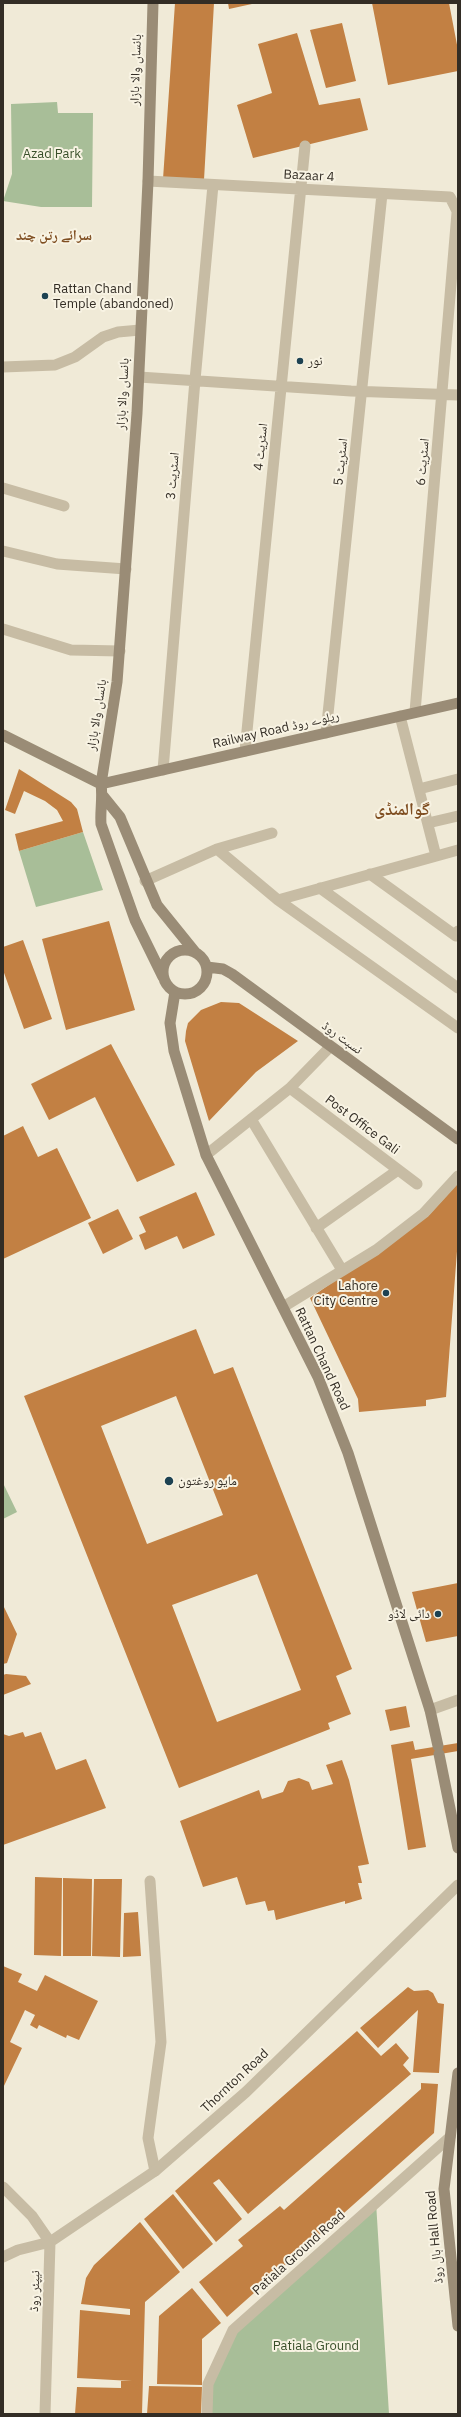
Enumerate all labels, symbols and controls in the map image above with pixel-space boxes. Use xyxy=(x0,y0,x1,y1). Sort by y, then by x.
street label: بانساں والا بازار xyxy=(127,34,145,106)
park label: Azad Park xyxy=(23,146,81,162)
street label: Bazaar 4 xyxy=(283,167,335,185)
district label: سرائے رتن چند xyxy=(16,228,92,244)
place label: Rattan Chand Temple (abandoned) xyxy=(53,281,174,312)
marker: Rattan Chand Temple (abandoned) xyxy=(40,291,50,301)
place label: نور xyxy=(308,353,323,369)
marker: نور xyxy=(295,356,305,366)
street label: بانساں والا بازار xyxy=(113,358,133,430)
street label: اسٹریٹ 4 xyxy=(251,423,271,471)
street label: اسٹریٹ 5 xyxy=(331,438,351,486)
street label: اسٹریٹ 6 xyxy=(413,438,433,486)
street label: اسٹریٹ 3 xyxy=(163,452,183,500)
street label: بانساں والا بازار xyxy=(84,678,110,752)
street label: Railway Road ریلوے روڈ xyxy=(211,708,341,752)
district label: گوالمنڈی xyxy=(374,800,430,820)
street label: نسبت روڈ xyxy=(319,1018,365,1058)
street label: Post Office Gali xyxy=(322,1092,402,1158)
place label: Lahore City Centre xyxy=(314,1278,378,1309)
marker: Lahore City Centre xyxy=(381,1288,391,1298)
street label: Rattan Chand Road xyxy=(291,1305,353,1413)
place label: مایو روغتون xyxy=(178,1473,237,1489)
marker: مایو روغتون xyxy=(163,1475,175,1487)
place label: دائی لاڈو xyxy=(388,1606,430,1622)
marker: دائی لاڈو xyxy=(433,1609,443,1619)
street label: Thornton Road xyxy=(198,2046,272,2116)
street label: ہال روڈ Hall Road xyxy=(423,2190,447,2284)
street label: Patiala Ground Road xyxy=(249,2207,349,2299)
street label: نیپئر روڈ xyxy=(26,2270,44,2312)
park label: Patiala Ground xyxy=(273,2338,359,2354)

